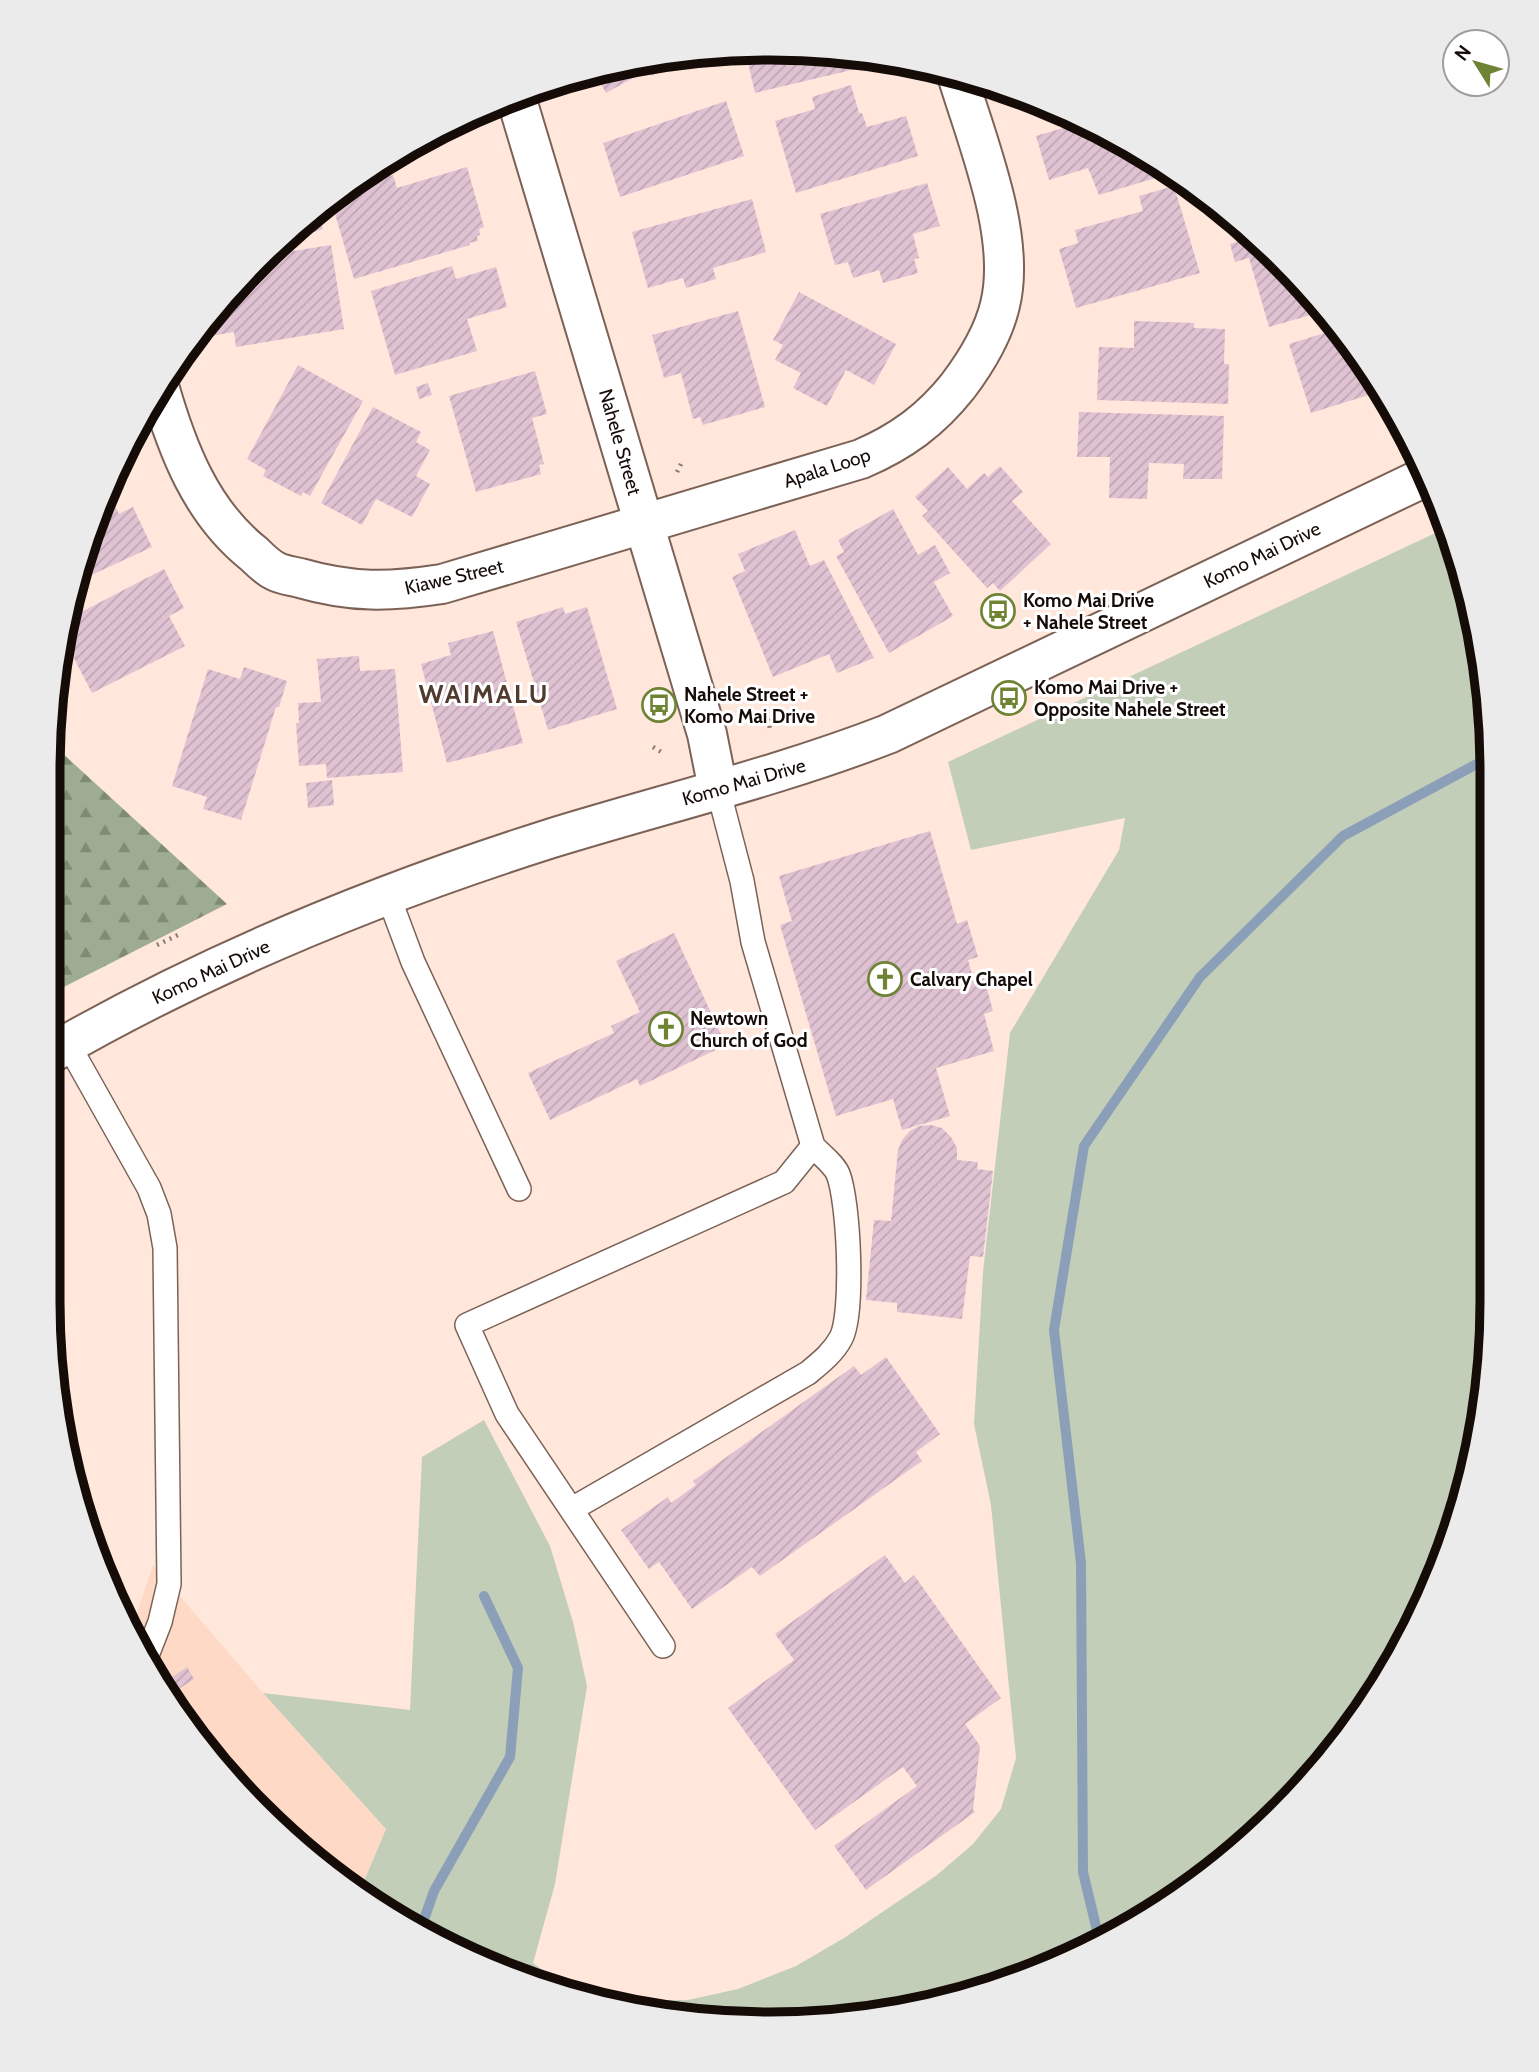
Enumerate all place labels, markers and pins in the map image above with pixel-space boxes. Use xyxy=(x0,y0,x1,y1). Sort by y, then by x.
place label: Komo Mai Drive + Nahele Street xyxy=(1023,589,1154,634)
bus stop icon: Komo Mai Drive + Nahele Street xyxy=(979,592,1017,630)
place label: Komo Mai Drive + Opposite Nahele Street xyxy=(1034,676,1226,721)
bus stop icon: Komo Mai Drive + Opposite Nahele Street xyxy=(990,679,1028,717)
place label: Nahele Street + Komo Mai Drive xyxy=(684,683,815,728)
bus stop icon: Nahele Street + Komo Mai Drive xyxy=(640,686,678,724)
church icon: Calvary Chapel xyxy=(866,960,904,998)
place label: Calvary Chapel xyxy=(910,968,1033,991)
place label: Newtown Church of God xyxy=(690,1007,808,1052)
church icon: Newtown Church of God xyxy=(647,1010,685,1048)

